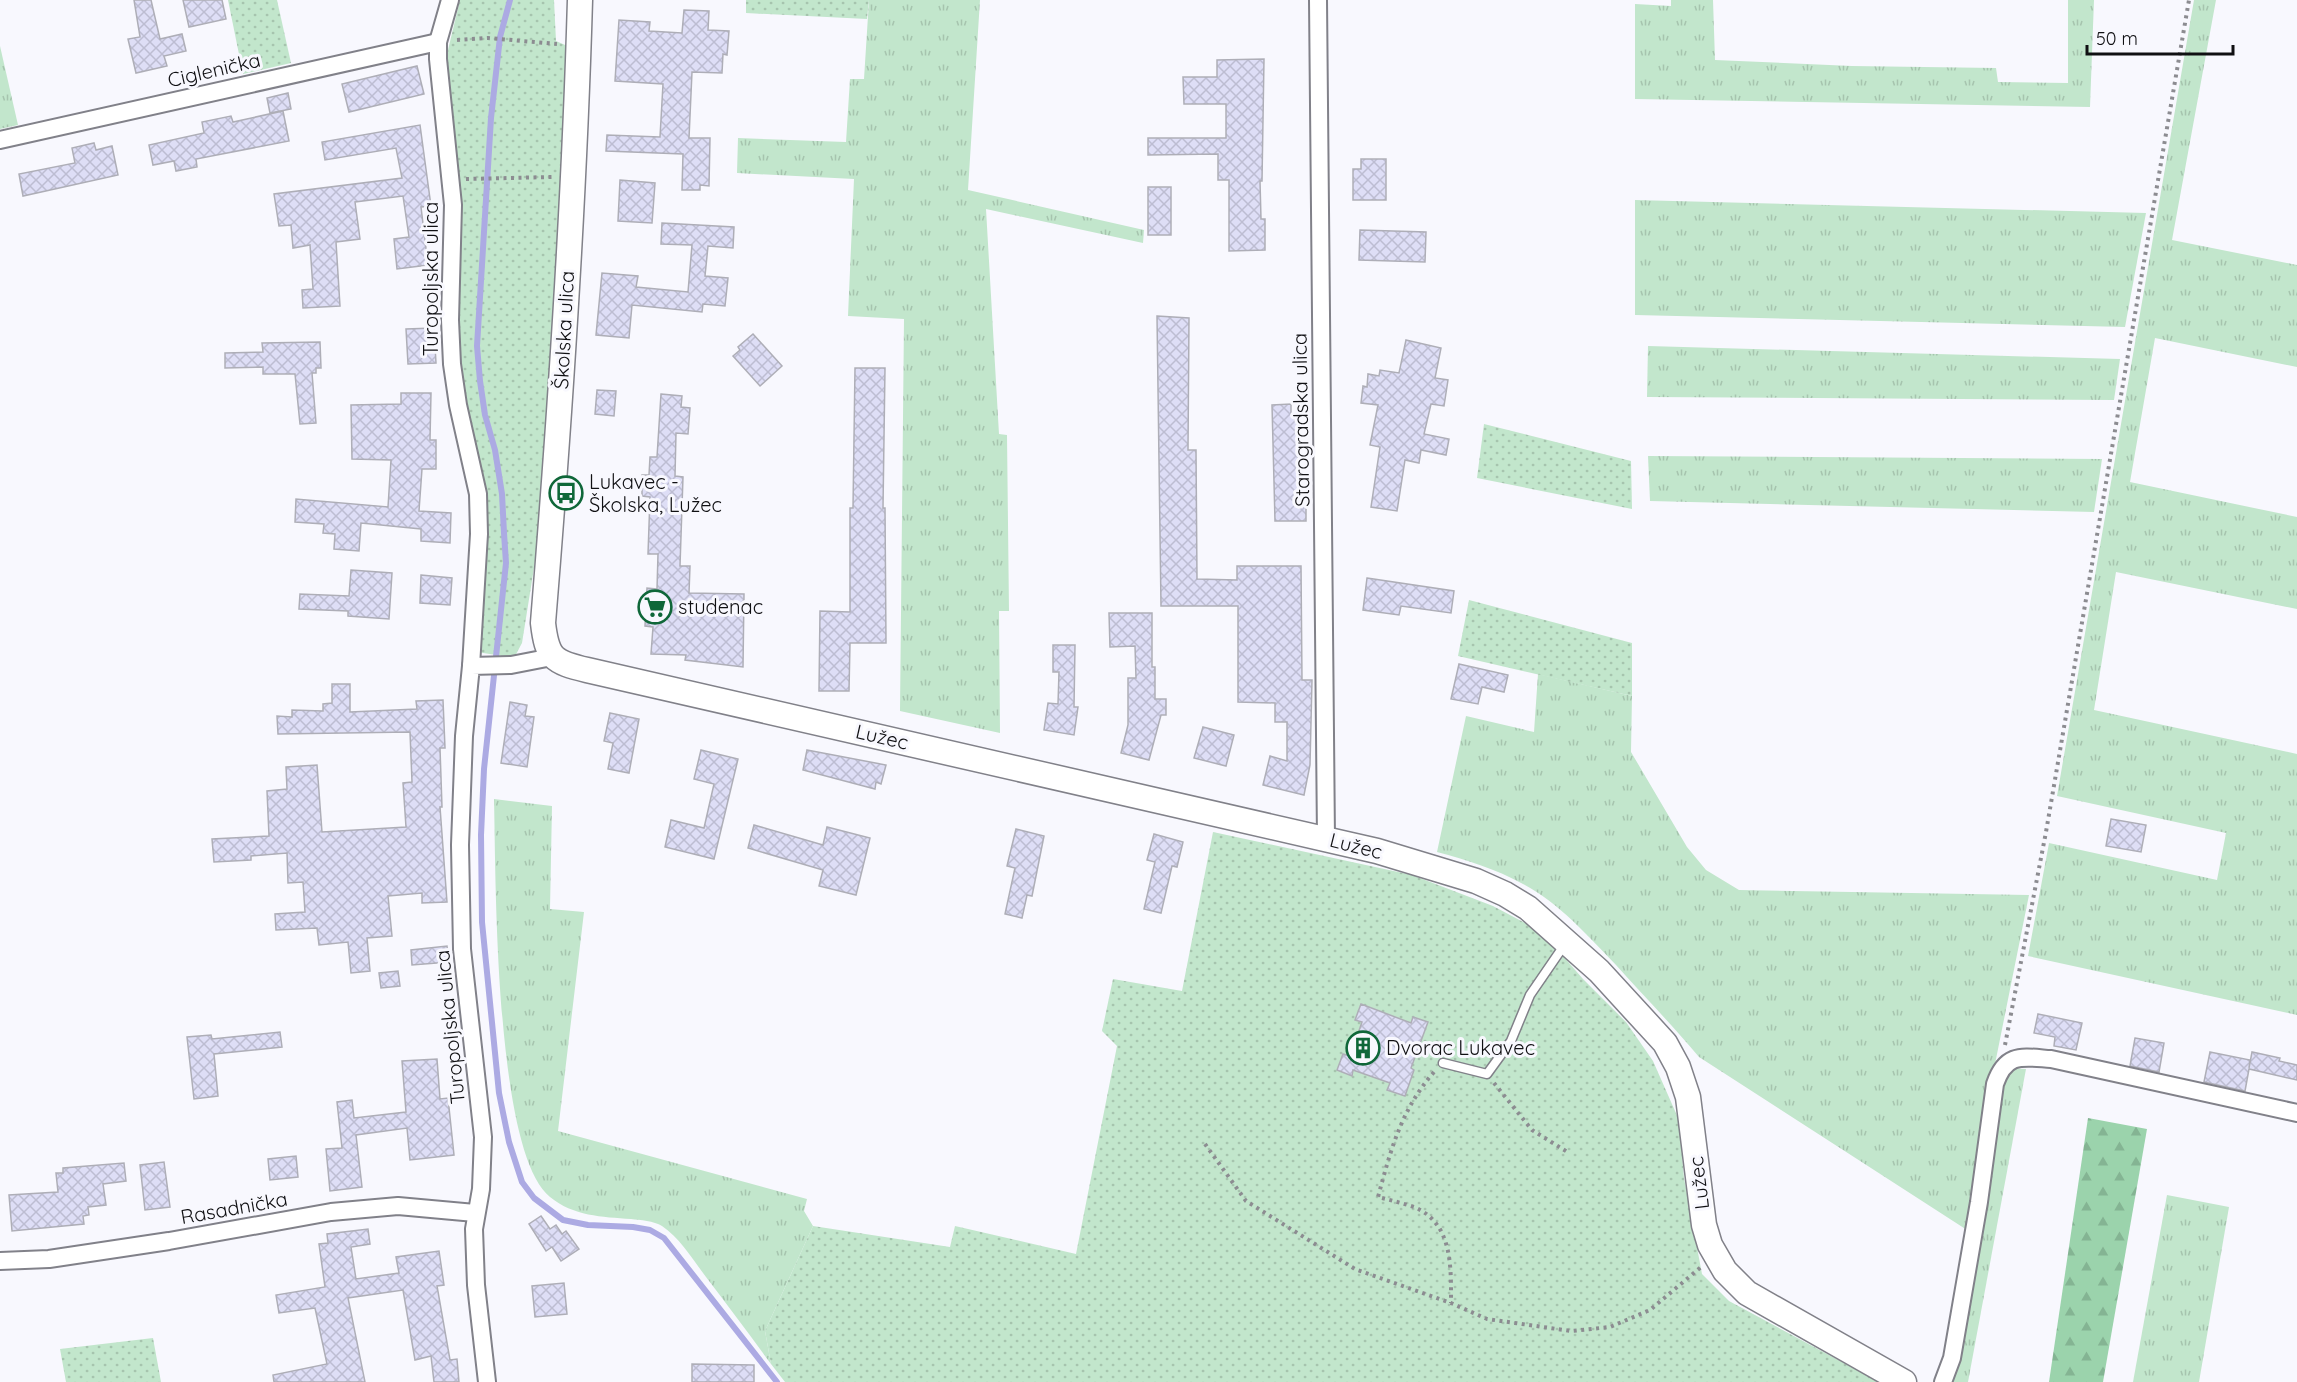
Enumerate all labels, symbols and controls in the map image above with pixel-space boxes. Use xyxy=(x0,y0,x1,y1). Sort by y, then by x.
scale bar xyxy=(2087,18,2232,56)
text: 50 m xyxy=(2096,27,2138,50)
street label: Ciglenička xyxy=(165,47,263,92)
street label: Turopoljska ulica xyxy=(418,202,443,356)
street label: Školska ulica xyxy=(548,270,579,390)
street label: Starogradska ulica xyxy=(1286,333,1315,507)
place label: Lukavec - Školska, Lužec xyxy=(589,469,722,517)
bus stop icon: Lukavec - Školska, Lužec xyxy=(548,475,584,511)
supermarket icon: studenac xyxy=(637,589,673,625)
place label: studenac xyxy=(678,594,763,619)
street label: Lužec xyxy=(853,718,911,755)
street label: Lužec xyxy=(1327,827,1385,864)
street label: Turopoljska ulica xyxy=(429,949,470,1105)
building icon: Dvorac Lukavec xyxy=(1345,1030,1381,1066)
place label: Dvorac Lukavec xyxy=(1386,1035,1535,1060)
street label: Lužec xyxy=(1683,1155,1714,1211)
street label: Rasadnička xyxy=(178,1186,289,1229)

